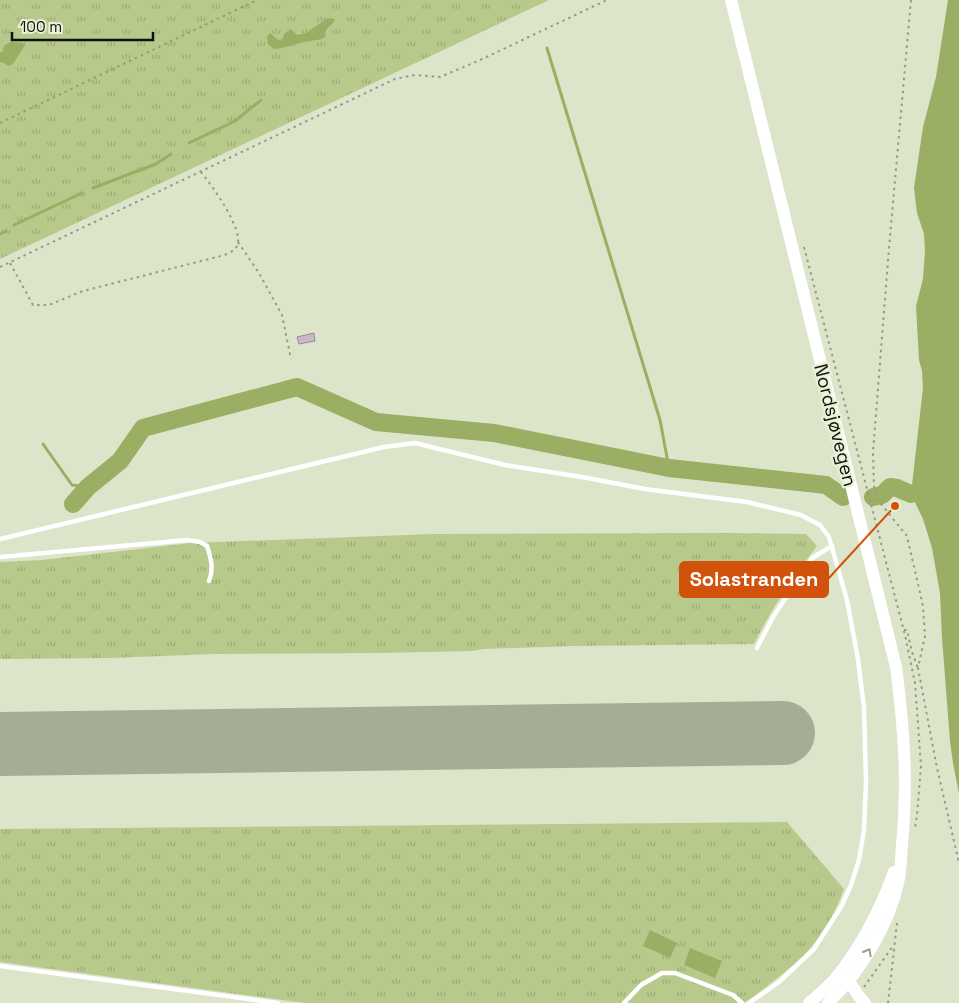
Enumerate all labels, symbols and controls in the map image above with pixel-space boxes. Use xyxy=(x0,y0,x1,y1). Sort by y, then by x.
scale bar xyxy=(12,10,154,42)
text: 100 m xyxy=(20,17,62,36)
street label: Nordsjøvegen xyxy=(808,361,863,489)
callout: Solastranden xyxy=(680,562,828,597)
text: Solastranden xyxy=(690,566,818,592)
one-way arrow xyxy=(861,949,871,958)

